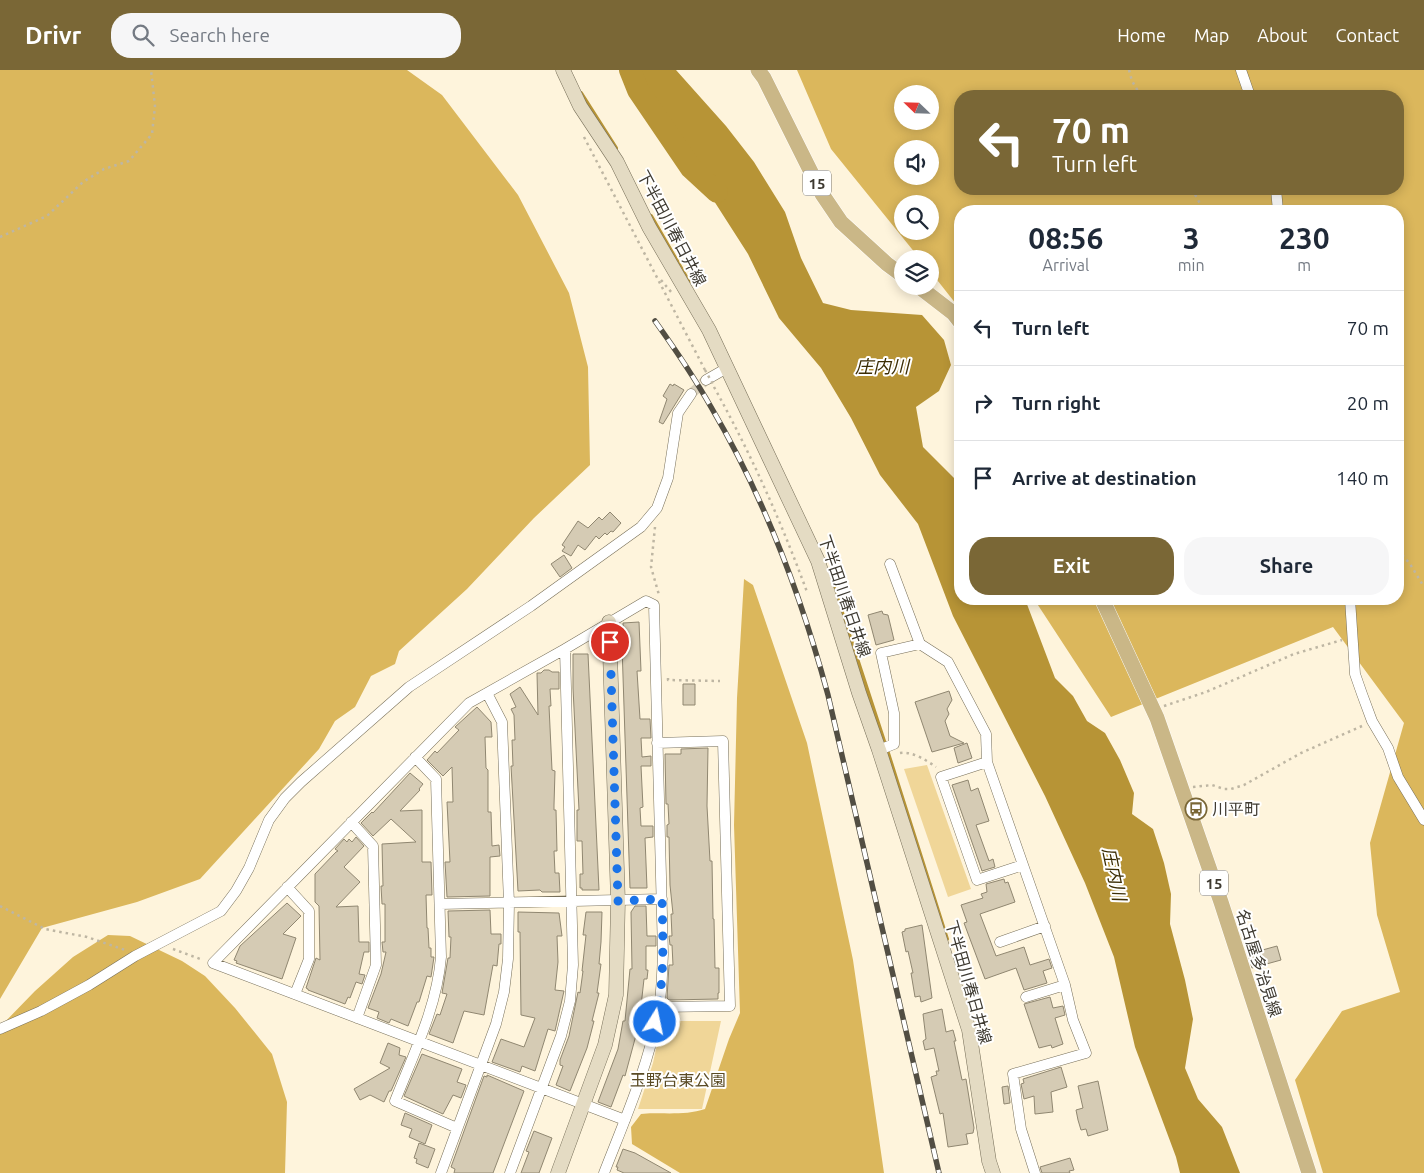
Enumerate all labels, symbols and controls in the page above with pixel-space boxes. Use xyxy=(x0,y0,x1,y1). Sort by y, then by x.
search box xyxy=(111,13,461,58)
icon: search xyxy=(129,21,157,49)
text: Drivr xyxy=(25,22,81,49)
text: Search here xyxy=(169,24,270,46)
text: Home xyxy=(1117,25,1166,45)
text: Map xyxy=(1194,25,1229,45)
text: About xyxy=(1257,25,1307,45)
text: Contact xyxy=(1335,25,1399,45)
north arrow xyxy=(894,85,939,130)
map controls xyxy=(894,85,939,295)
icon: left xyxy=(969,110,1034,175)
text: 70 m xyxy=(1052,110,1130,150)
button: sound xyxy=(894,140,939,185)
text: Turn left xyxy=(1052,151,1137,176)
street label: 下半田川春日井線 xyxy=(634,167,710,289)
road number: 15 xyxy=(803,170,831,196)
button: search xyxy=(894,195,939,240)
text: 08:56 xyxy=(1028,221,1103,255)
text: 3 xyxy=(1183,221,1200,255)
text: 230 xyxy=(1279,221,1330,255)
button: layers xyxy=(894,250,939,295)
text: Arrival xyxy=(1043,256,1089,274)
text: min xyxy=(1178,256,1205,274)
text: m xyxy=(1297,256,1311,274)
icon: left xyxy=(969,314,997,342)
text: Turn left xyxy=(1012,317,1090,339)
text: 70 m xyxy=(1347,317,1389,339)
water label: 庄内川 xyxy=(855,356,911,376)
icon: right xyxy=(969,389,997,417)
text: Turn right xyxy=(1012,392,1100,414)
text: 20 m xyxy=(1347,392,1389,414)
icon: arrive xyxy=(969,464,997,492)
text: Arrive at destination xyxy=(1012,467,1197,489)
text: 140 m xyxy=(1336,467,1389,489)
street label: 下半田川春日井線 xyxy=(816,533,874,659)
button: Exit xyxy=(969,537,1174,595)
button: Share xyxy=(1184,537,1389,595)
pin xyxy=(589,621,631,663)
icon: arrive xyxy=(596,628,624,656)
bus stop icon: 川平町 xyxy=(1184,797,1208,821)
place label: 川平町 xyxy=(1212,800,1260,818)
water label: 庄内川 xyxy=(1100,846,1131,904)
road number: 15 xyxy=(1200,870,1228,896)
street label: 名古屋多治見線 xyxy=(1233,907,1285,1019)
street label: 下半田川春日井線 xyxy=(943,918,995,1046)
position arrow xyxy=(628,995,680,1047)
park label: 玉野台東公園 xyxy=(630,1071,726,1089)

